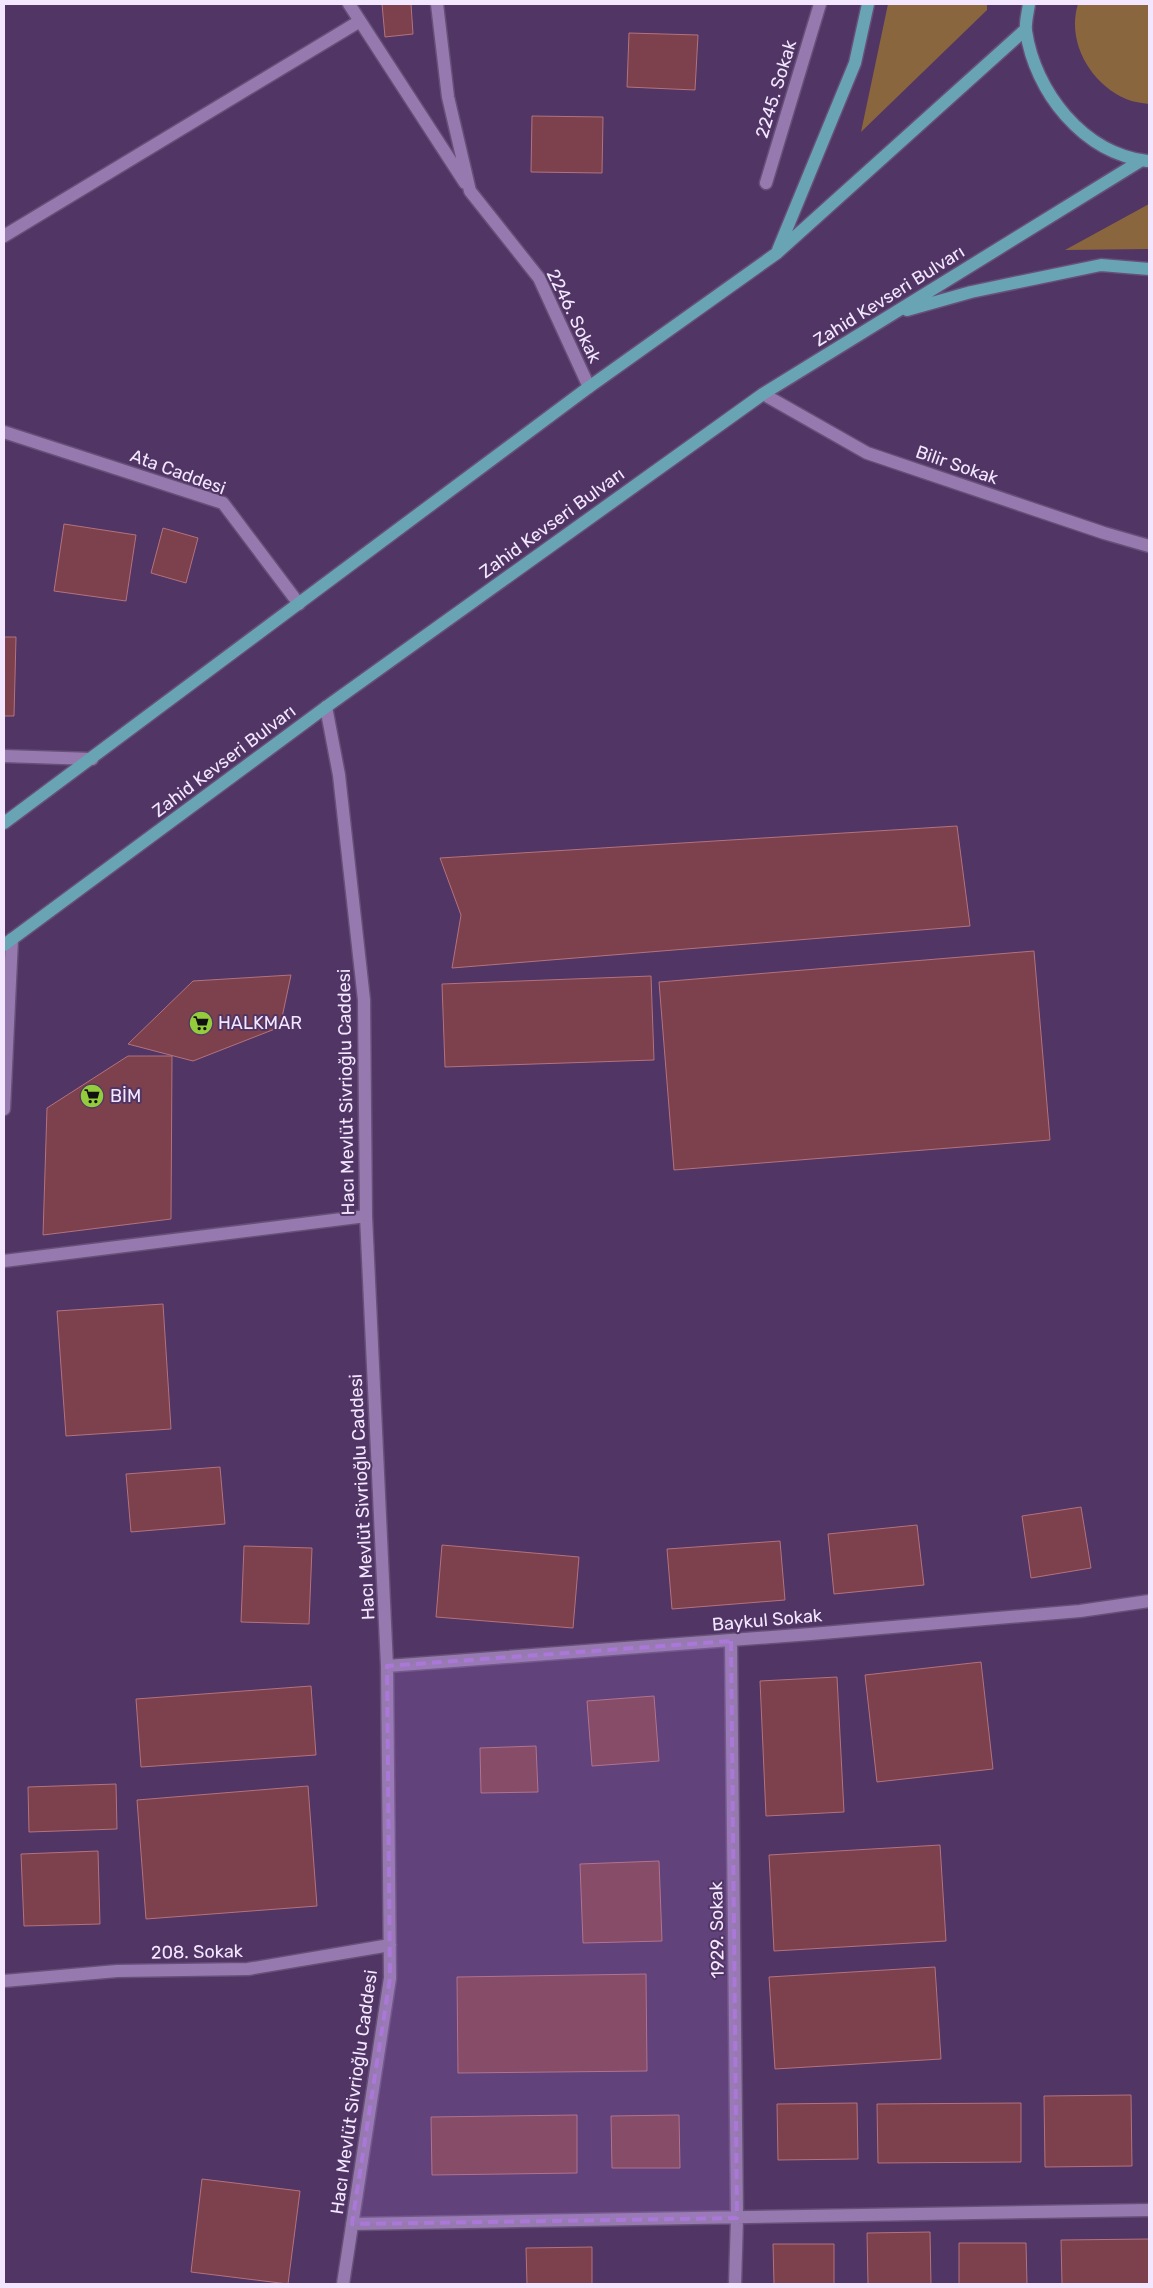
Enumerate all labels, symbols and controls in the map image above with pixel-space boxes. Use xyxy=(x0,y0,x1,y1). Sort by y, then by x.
street label: 2245. Sokak xyxy=(751,37,802,141)
street label: Zahid Kevseri Bulvarı xyxy=(810,241,968,351)
street label: 2246. Sokak xyxy=(542,265,607,367)
street label: Bilir Sokak xyxy=(913,441,1002,490)
street label: Ata Caddesi xyxy=(127,445,229,499)
street label: Zahid Kevseri Bulvarı xyxy=(475,463,629,583)
street label: Zahid Kevseri Bulvarı xyxy=(148,700,300,822)
street label: Hacı Mevlüt Sivrioğlu Caddesi xyxy=(333,969,359,1215)
supermarket icon: HALKMAR xyxy=(188,1010,214,1036)
place label: HALKMAR xyxy=(218,1012,302,1034)
supermarket icon: BİM xyxy=(79,1083,105,1109)
place label: BİM xyxy=(110,1085,141,1107)
street label: Hacı Mevlüt Sivrioğlu Caddesi xyxy=(345,1373,379,1621)
street label: Baykul Sokak xyxy=(711,1604,824,1636)
street label: 1929. Sokak xyxy=(705,1880,729,1979)
street label: 208. Sokak xyxy=(151,1940,244,1964)
street label: Hacı Mevlüt Sivrioğlu Caddesi xyxy=(326,1968,382,2216)

